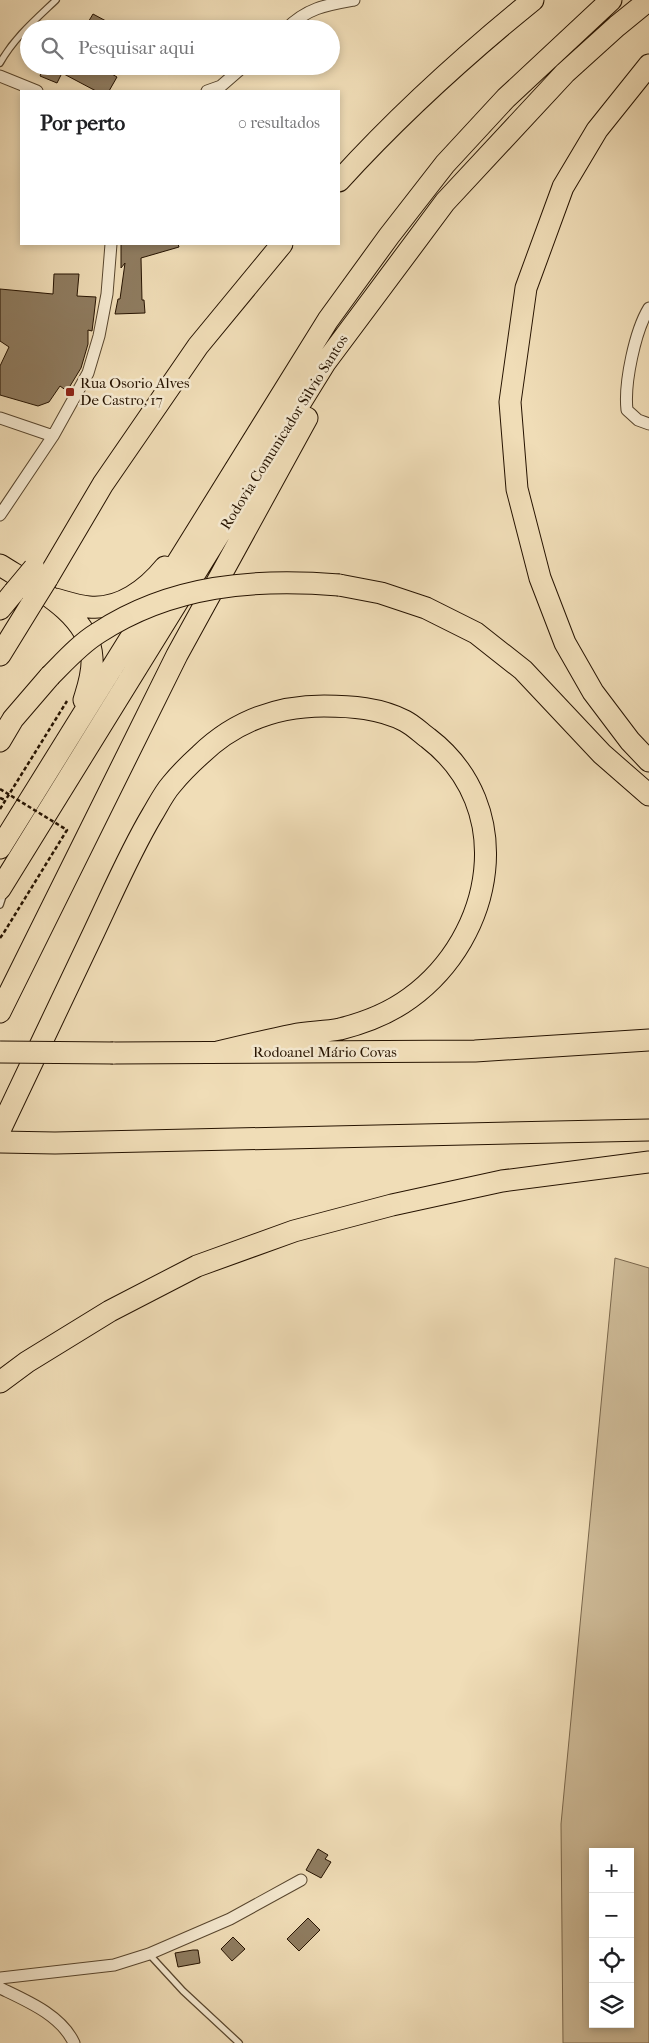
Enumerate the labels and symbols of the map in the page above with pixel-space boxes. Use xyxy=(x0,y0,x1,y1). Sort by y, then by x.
street label: Rodovia Comunicador Silvio Santos xyxy=(216,331,352,533)
place label: Rua Osorio Alves De Castro, 17 xyxy=(80,374,190,409)
marker: Rua Osorio Alves De Castro, 17 xyxy=(64,386,76,398)
street label: Rodoanel Mário Covas xyxy=(253,1043,397,1061)

